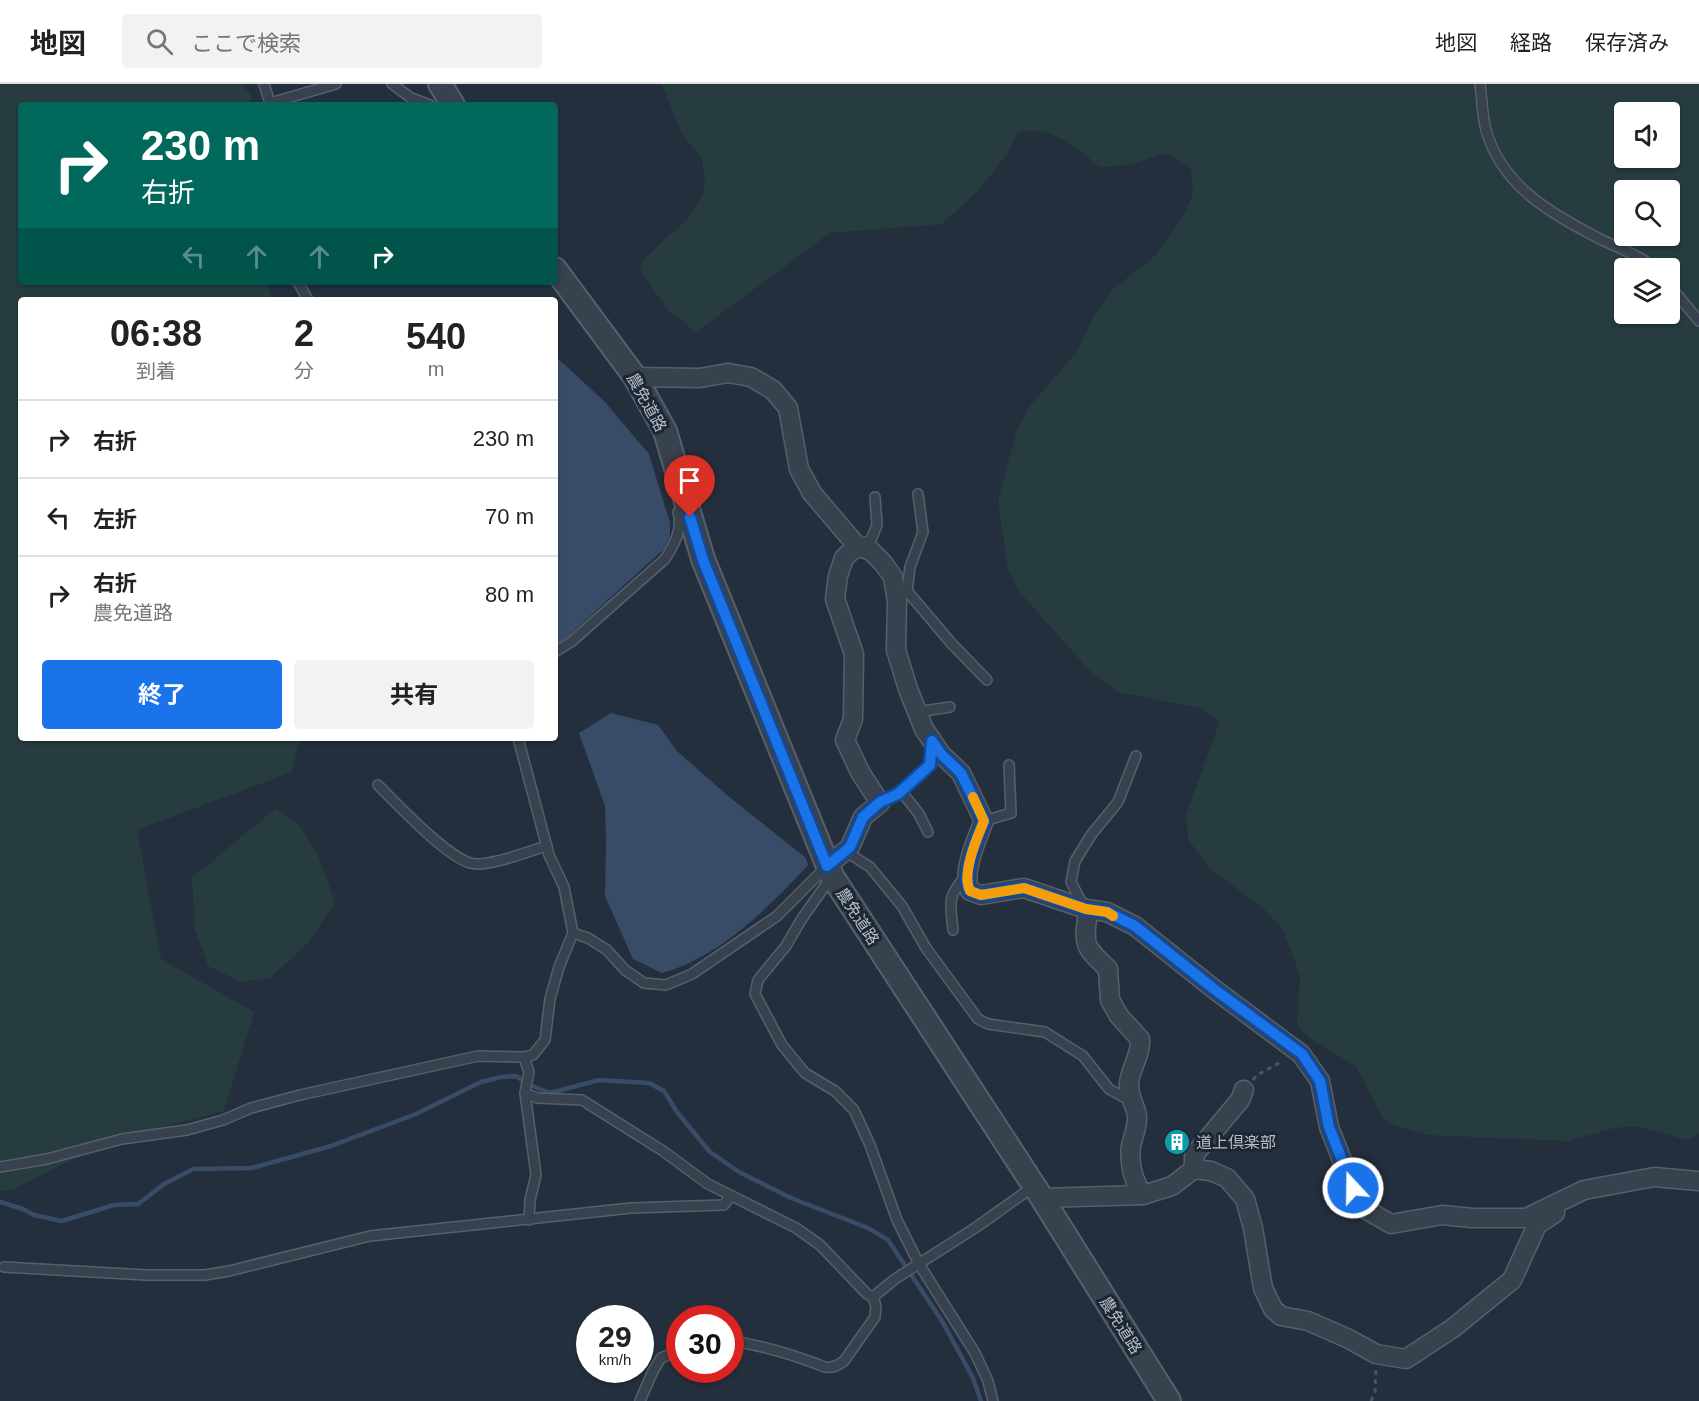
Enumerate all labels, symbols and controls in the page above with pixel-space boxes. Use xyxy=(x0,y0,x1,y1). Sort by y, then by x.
search box xyxy=(122,14,542,68)
icon: search xyxy=(143,25,176,58)
text: 地図 xyxy=(30,28,86,59)
text: ここで検索 xyxy=(191,31,301,56)
text: 地図 xyxy=(1435,31,1477,54)
text: 経路 xyxy=(1510,31,1552,54)
text: 保存済み xyxy=(1585,31,1669,54)
map controls xyxy=(1614,102,1680,324)
button: sound xyxy=(1614,102,1680,168)
text: 230 m xyxy=(141,122,260,169)
icon: right xyxy=(42,126,120,204)
text: 右折 xyxy=(141,178,195,208)
button: search xyxy=(1614,180,1680,246)
icon: left xyxy=(177,240,210,273)
icon: ahead xyxy=(240,240,273,273)
icon: ahead xyxy=(303,240,336,273)
icon: right xyxy=(366,240,399,273)
button: layers xyxy=(1614,258,1680,324)
text: 06:38 xyxy=(110,313,202,354)
text: 2 xyxy=(294,313,314,354)
text: 540 xyxy=(406,316,466,357)
text: m xyxy=(428,358,444,380)
text: 到着 xyxy=(136,360,176,382)
text: 分 xyxy=(294,360,314,382)
street label: 農免道路 xyxy=(624,370,670,434)
icon: right xyxy=(42,423,75,456)
text: 230 m xyxy=(473,426,534,451)
text: 右折 xyxy=(93,429,137,454)
pin xyxy=(664,455,715,517)
icon: arrive xyxy=(673,464,706,497)
icon: left xyxy=(42,501,75,534)
text: 70 m xyxy=(485,504,534,529)
text: 左折 xyxy=(93,507,137,532)
text: 右折 xyxy=(93,571,137,596)
icon: right xyxy=(42,579,75,612)
text: 80 m xyxy=(485,582,534,607)
text: 農免道路 xyxy=(93,602,173,624)
button: 終了 xyxy=(42,660,282,729)
button: 共有 xyxy=(294,660,534,729)
street label: 農免道路 xyxy=(833,885,882,948)
building icon: 道上倶楽部 xyxy=(1162,1127,1192,1157)
place label: 道上倶楽部 xyxy=(1196,1134,1276,1151)
position arrow xyxy=(1321,1156,1385,1220)
street label: 農免道路 xyxy=(1096,1294,1145,1357)
speed limit sign: 30 xyxy=(666,1305,744,1383)
text: 29 xyxy=(598,1320,632,1353)
text: km/h xyxy=(599,1351,631,1368)

